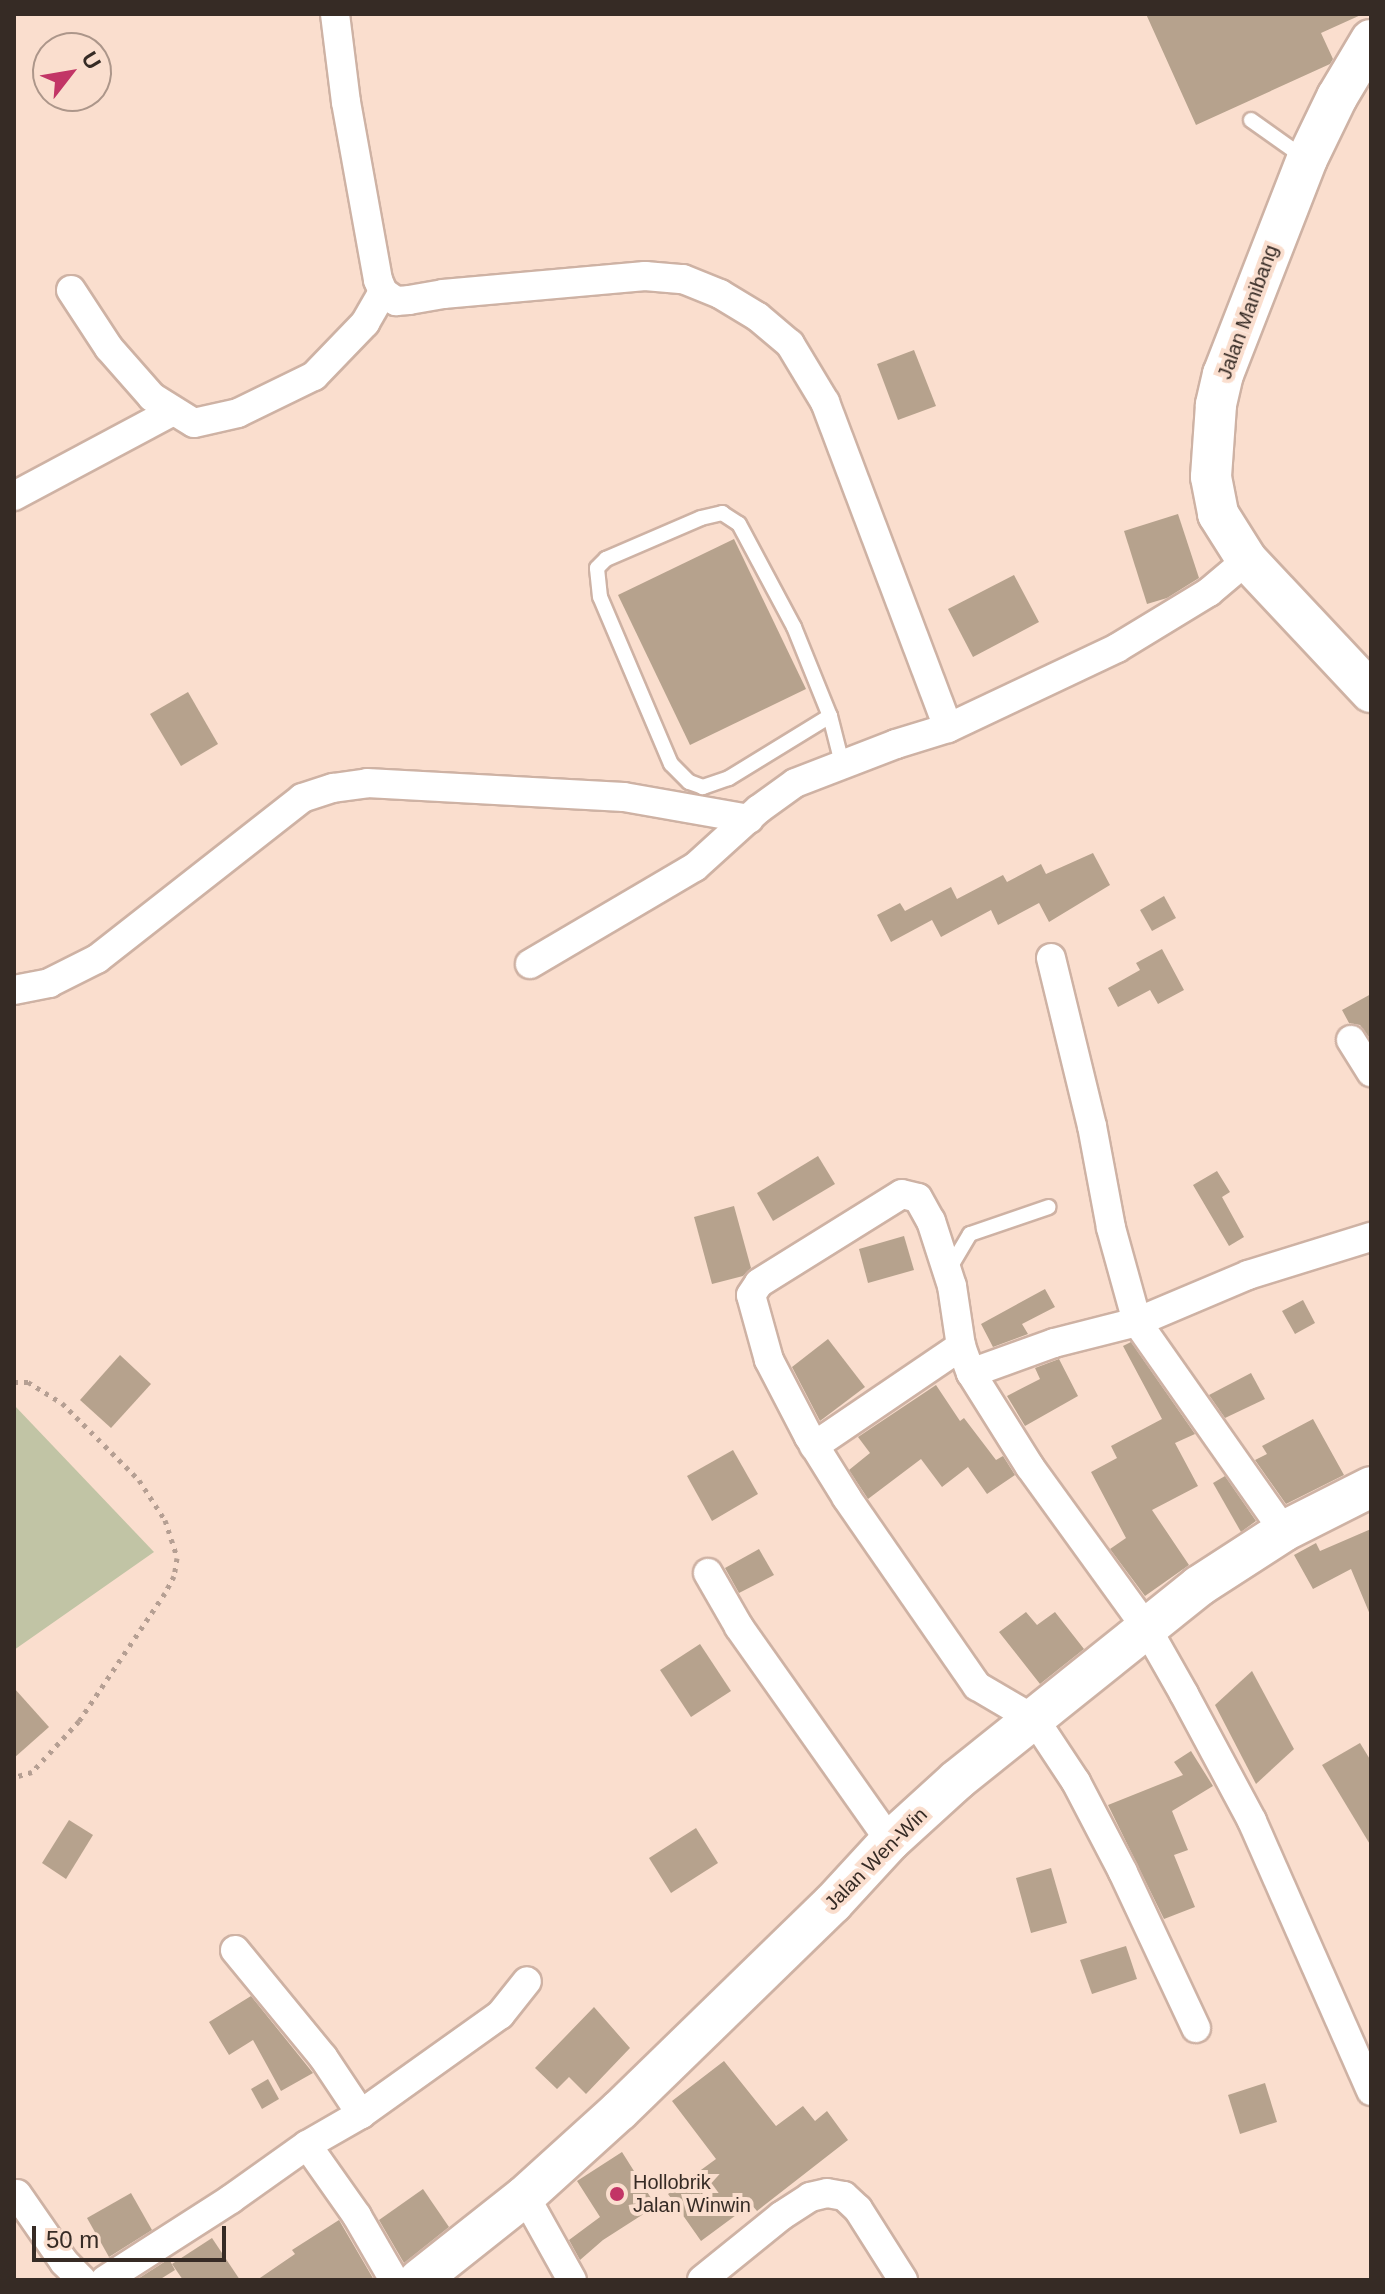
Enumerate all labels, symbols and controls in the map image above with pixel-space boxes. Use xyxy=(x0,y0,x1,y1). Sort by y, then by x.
north arrow xyxy=(32,32,112,112)
text: U xyxy=(76,47,106,74)
street label: Jalan Manibang xyxy=(1213,242,1283,382)
street label: Jalan Wen-Win xyxy=(820,1803,932,1915)
place label: Hollobrik Jalan Winwin xyxy=(633,2170,751,2217)
marker: Hollobrik Jalan Winwin xyxy=(608,2185,626,2203)
scale bar xyxy=(36,2210,230,2260)
text: 50 m xyxy=(46,2226,99,2253)

